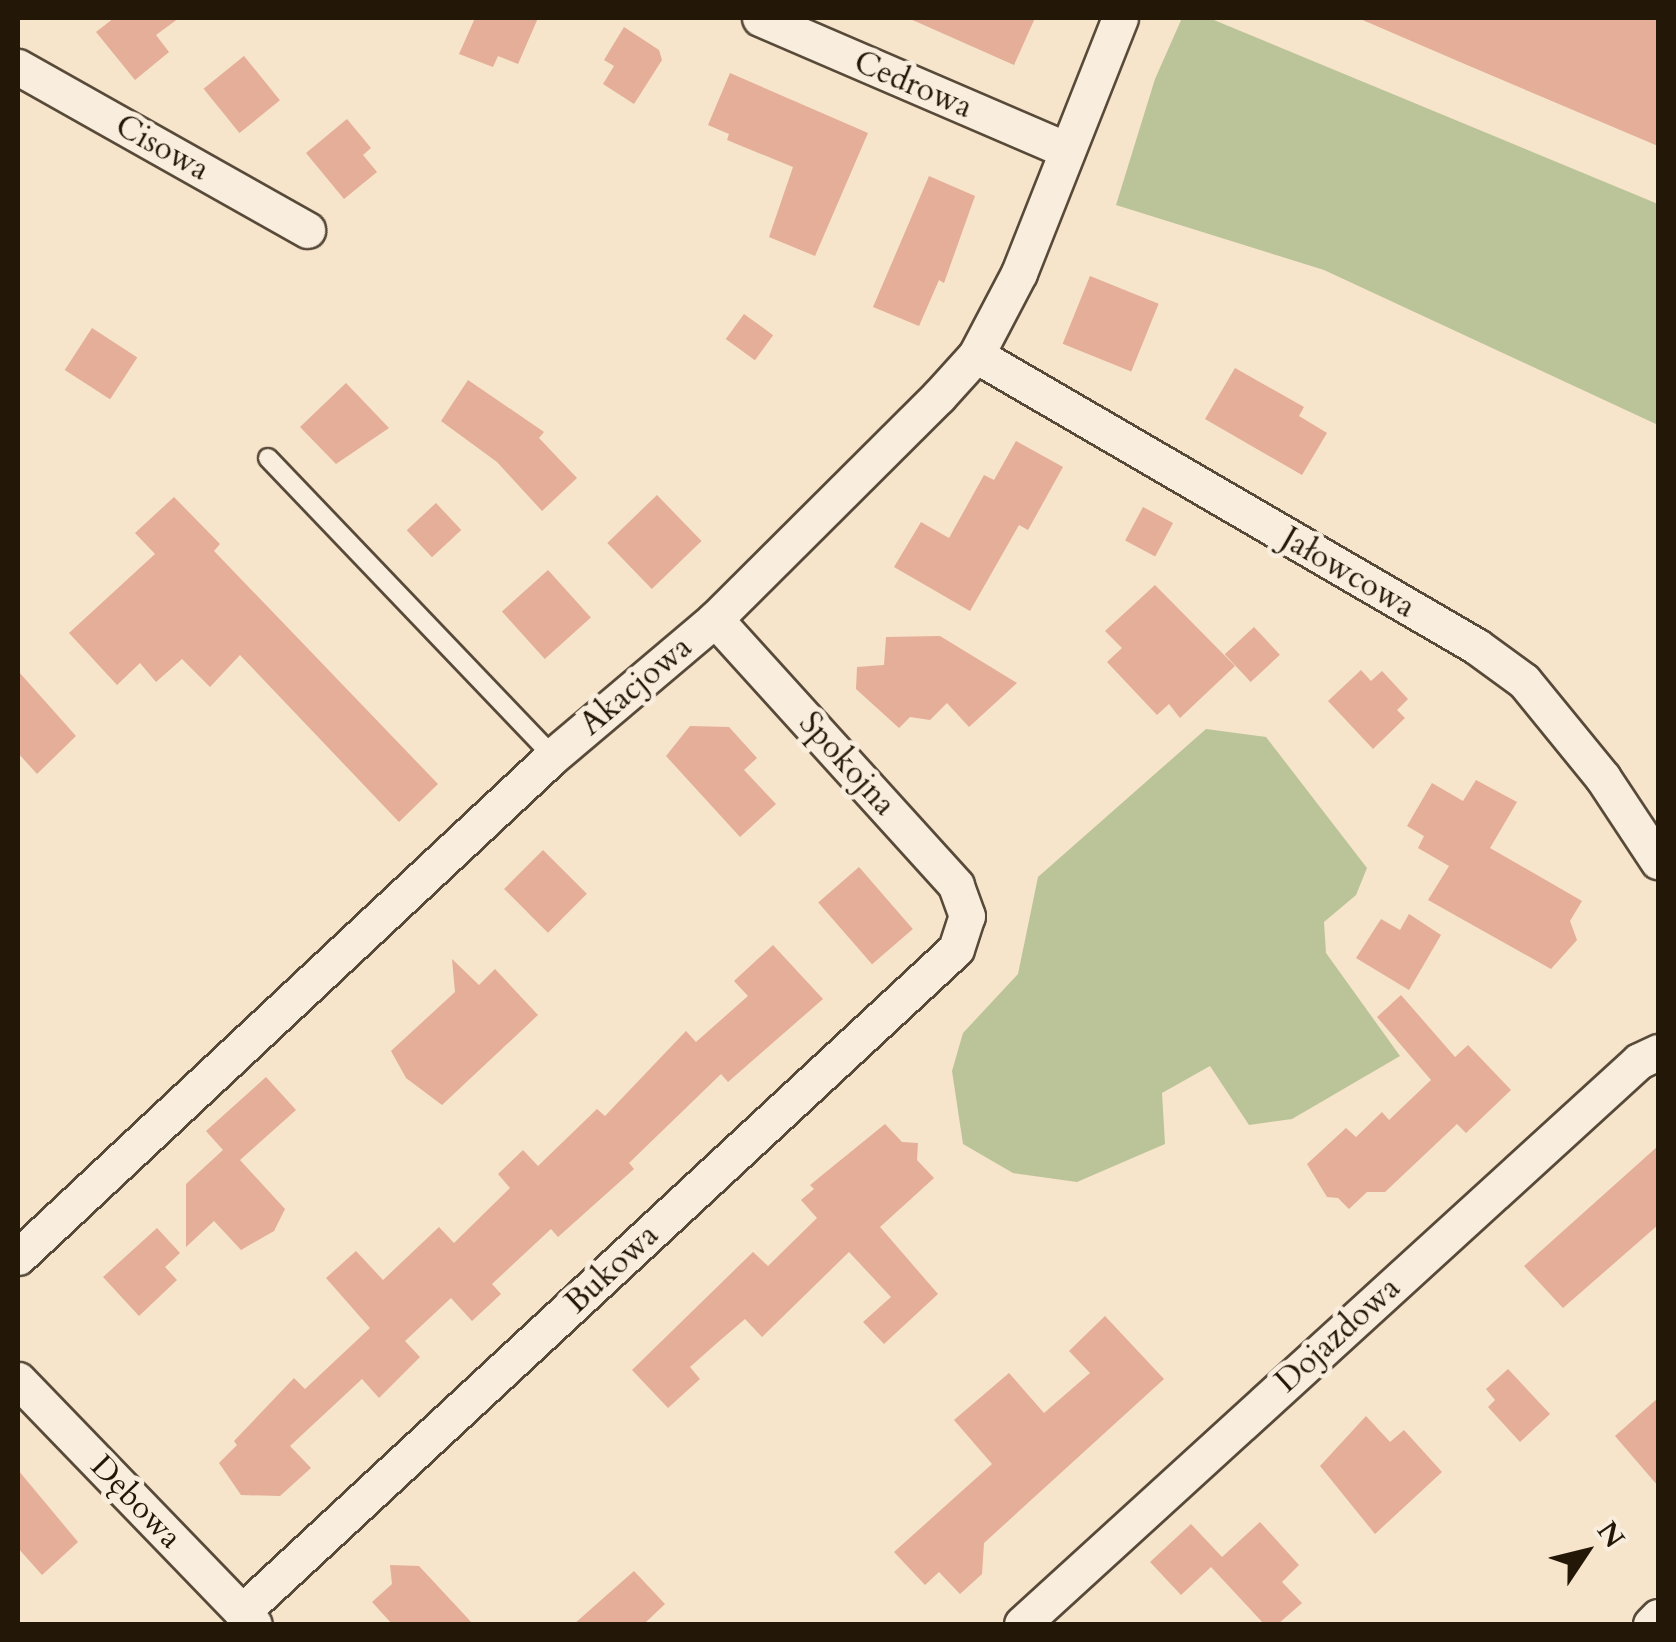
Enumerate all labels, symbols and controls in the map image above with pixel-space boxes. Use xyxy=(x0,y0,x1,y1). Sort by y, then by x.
street label: Cedrowa xyxy=(848,43,978,127)
street label: Cisowa xyxy=(109,107,215,189)
street label: Jałowcowa xyxy=(1274,519,1422,627)
street label: Akacjowa xyxy=(572,628,700,744)
street label: Spokojna xyxy=(791,704,903,824)
street label: Bukowa xyxy=(558,1216,666,1322)
street label: Dojazdowa xyxy=(1268,1269,1408,1401)
street label: Dębowa xyxy=(82,1447,190,1557)
north arrow xyxy=(1536,1502,1636,1602)
text: N xyxy=(1588,1514,1633,1556)

